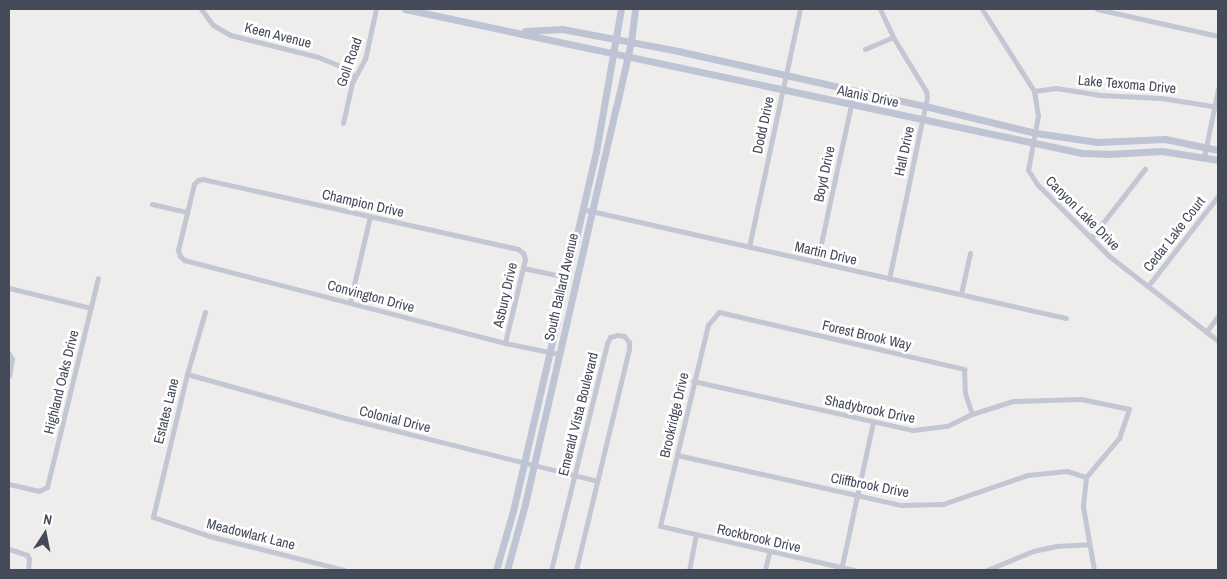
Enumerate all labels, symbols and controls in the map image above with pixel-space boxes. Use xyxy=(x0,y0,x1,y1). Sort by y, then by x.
street label: Keen Avenue xyxy=(243,19,313,51)
street label: Goll Road xyxy=(333,35,365,89)
street label: Lake Texoma Drive xyxy=(1077,71,1177,97)
street label: Alanis Drive xyxy=(836,81,900,111)
street label: Dodd Drive xyxy=(749,95,777,155)
street label: Hall Drive xyxy=(891,125,917,177)
street label: Boyd Drive xyxy=(810,144,838,204)
street label: Canyon Lake Drive xyxy=(1042,172,1124,254)
street label: Champion Drive xyxy=(320,185,406,221)
street label: Cedar Lake Court xyxy=(1139,193,1209,275)
street label: South Ballard Avenue xyxy=(540,231,582,343)
street label: Martin Drive xyxy=(793,238,859,268)
street label: Asbury Drive xyxy=(489,261,521,329)
street label: Convington Drive xyxy=(326,276,416,316)
street label: Forest Brook Way xyxy=(821,317,913,353)
street label: Highland Oaks Drive xyxy=(40,328,82,436)
street label: Emerald Vista Boulevard xyxy=(555,350,601,478)
street label: Brookridge Drive xyxy=(656,371,692,459)
street label: Estates Lane xyxy=(150,376,182,446)
street label: Shadybrook Drive xyxy=(823,391,917,427)
street label: Colonial Drive xyxy=(358,402,432,436)
street label: Cliffbrook Drive xyxy=(829,469,911,501)
north arrow xyxy=(20,509,70,559)
text: N xyxy=(42,510,54,529)
street label: Meadowlark Lane xyxy=(205,515,297,553)
street label: Rockbrook Drive xyxy=(715,520,803,556)

